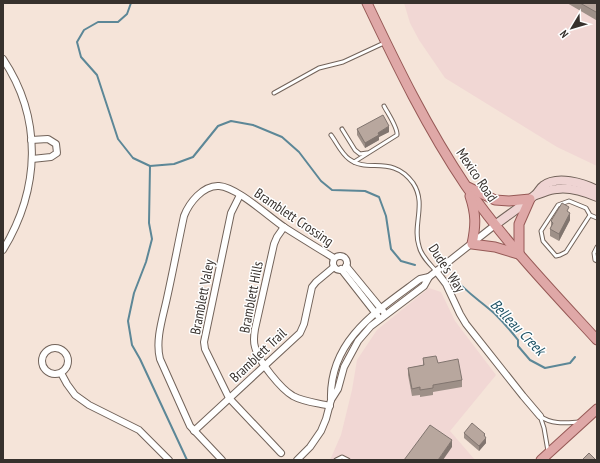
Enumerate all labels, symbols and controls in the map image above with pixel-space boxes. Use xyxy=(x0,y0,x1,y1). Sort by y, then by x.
north arrow xyxy=(552,8,592,48)
text: N xyxy=(557,27,571,41)
street label: Mexico Road xyxy=(453,145,501,205)
street label: Bramblett Crossing xyxy=(251,184,337,250)
street label: Dude's Way xyxy=(425,240,470,296)
street label: Bramblett Valey xyxy=(186,257,218,336)
street label: Bramblett Hills xyxy=(235,259,267,334)
water label: Belleau Creek xyxy=(487,295,551,361)
street label: Bramblett Trail xyxy=(226,324,291,386)

